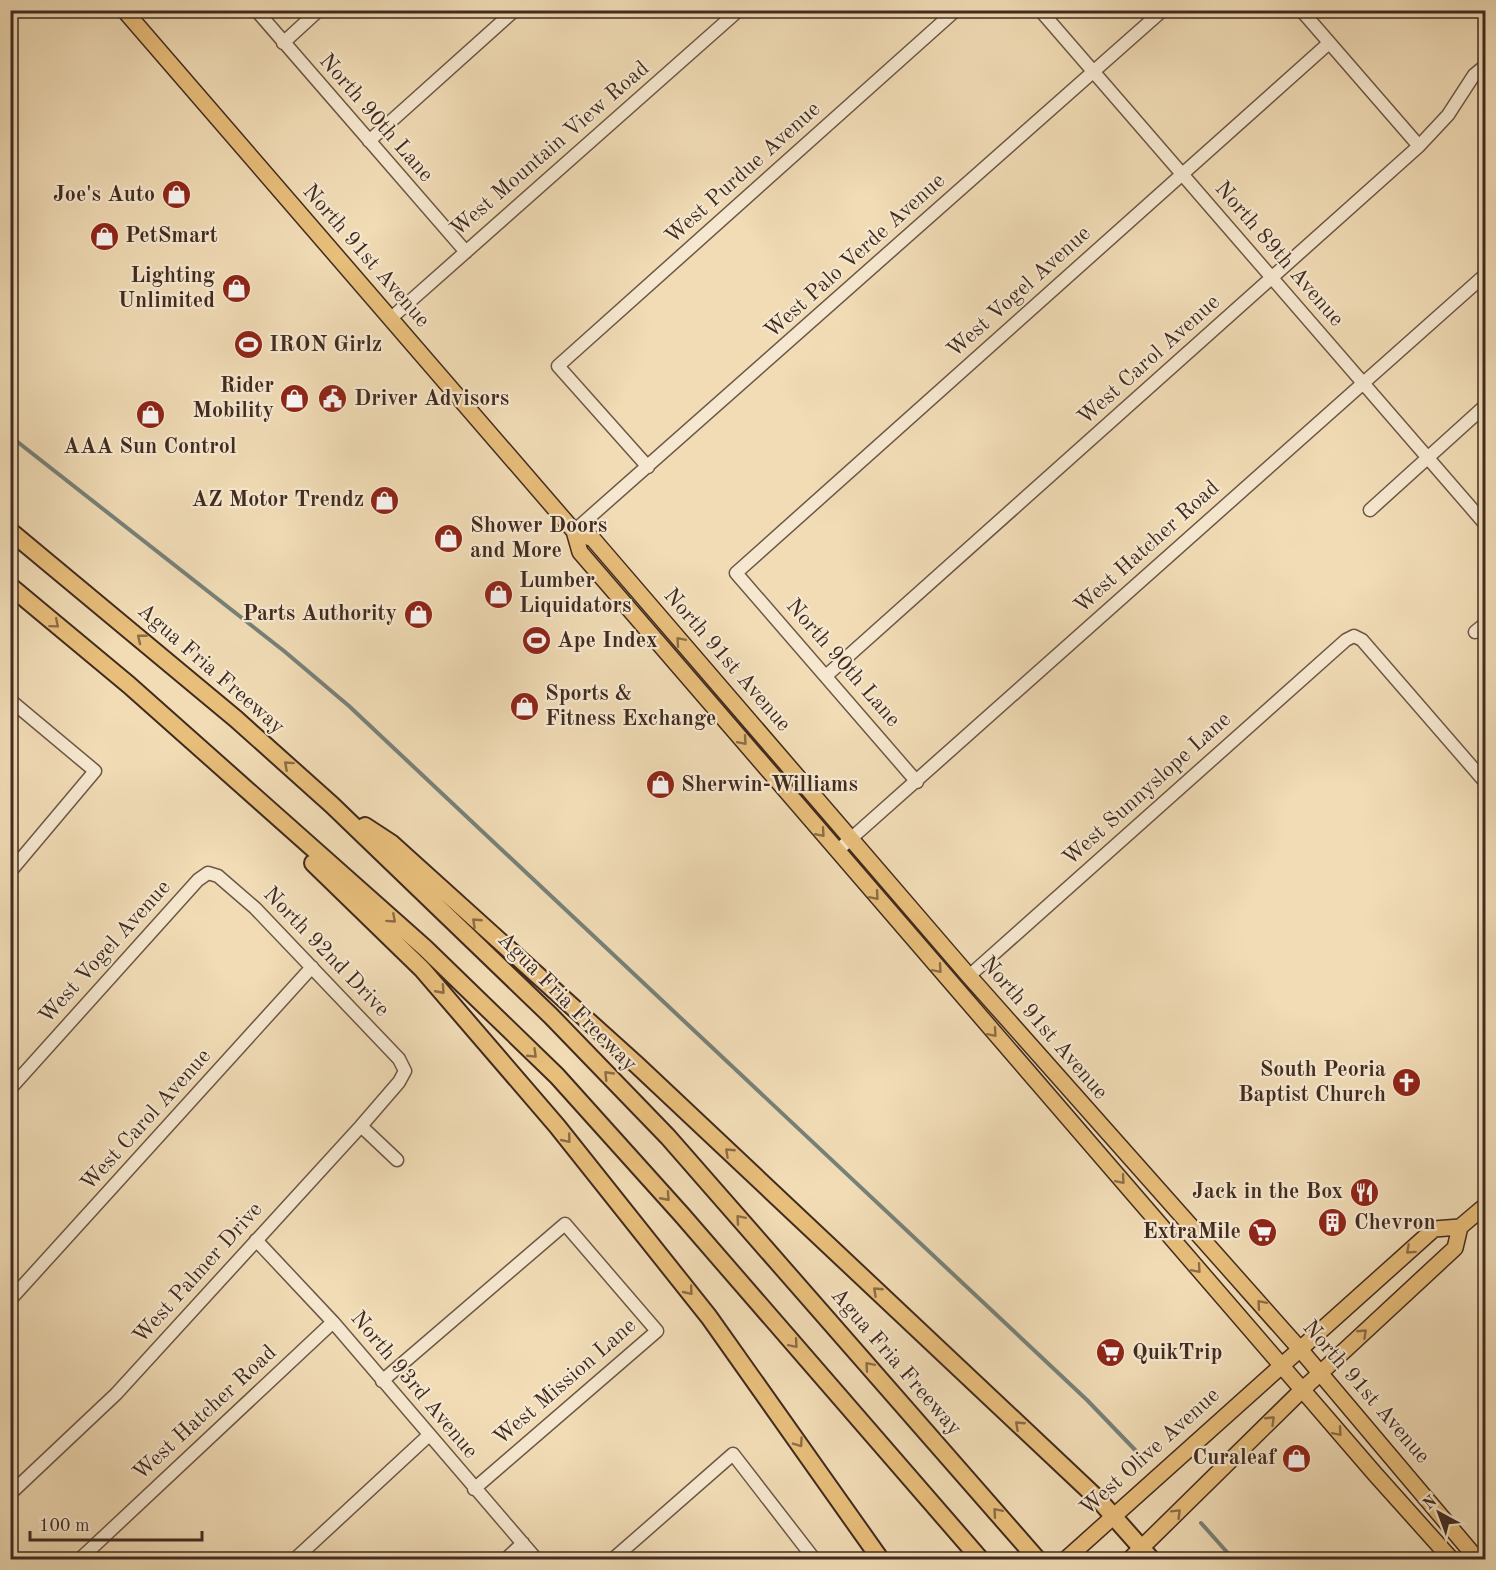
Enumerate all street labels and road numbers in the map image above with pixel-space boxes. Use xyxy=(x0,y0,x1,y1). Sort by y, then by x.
street label: North 90th Lane xyxy=(315,50,437,186)
street label: West Mountain View Road xyxy=(447,57,653,241)
street label: West Purdue Avenue xyxy=(661,98,825,248)
street label: West Palo Verde Avenue xyxy=(761,169,949,343)
street label: North 89th Avenue xyxy=(1210,177,1348,331)
street label: North 91st Avenue xyxy=(298,180,434,332)
street label: West Vogel Avenue xyxy=(943,222,1095,362)
street label: West Carol Avenue xyxy=(1074,291,1224,429)
street label: West Hatcher Road xyxy=(1070,476,1224,618)
street label: North 91st Avenue xyxy=(659,584,795,736)
street label: North 90th Lane xyxy=(782,595,904,731)
street label: Agua Fria Freeway xyxy=(133,599,289,739)
street label: West Sunnyslope Lane xyxy=(1059,708,1235,870)
street label: West Vogel Avenue xyxy=(35,876,175,1028)
street label: North 92nd Drive xyxy=(259,883,393,1021)
street label: Agua Fria Freeway xyxy=(493,928,641,1076)
street label: North 91st Avenue xyxy=(976,952,1112,1104)
street label: West Carol Avenue xyxy=(77,1045,215,1195)
street label: West Palmer Drive xyxy=(129,1198,267,1348)
street label: Agua Fria Freeway xyxy=(826,1284,966,1440)
street label: North 93rd Avenue xyxy=(346,1307,482,1463)
street label: West Mission Lane xyxy=(490,1314,640,1450)
street label: North 91st Avenue xyxy=(1298,1316,1434,1468)
street label: West Hatcher Road xyxy=(129,1341,281,1485)
street label: West Olive Avenue xyxy=(1076,1384,1224,1520)

